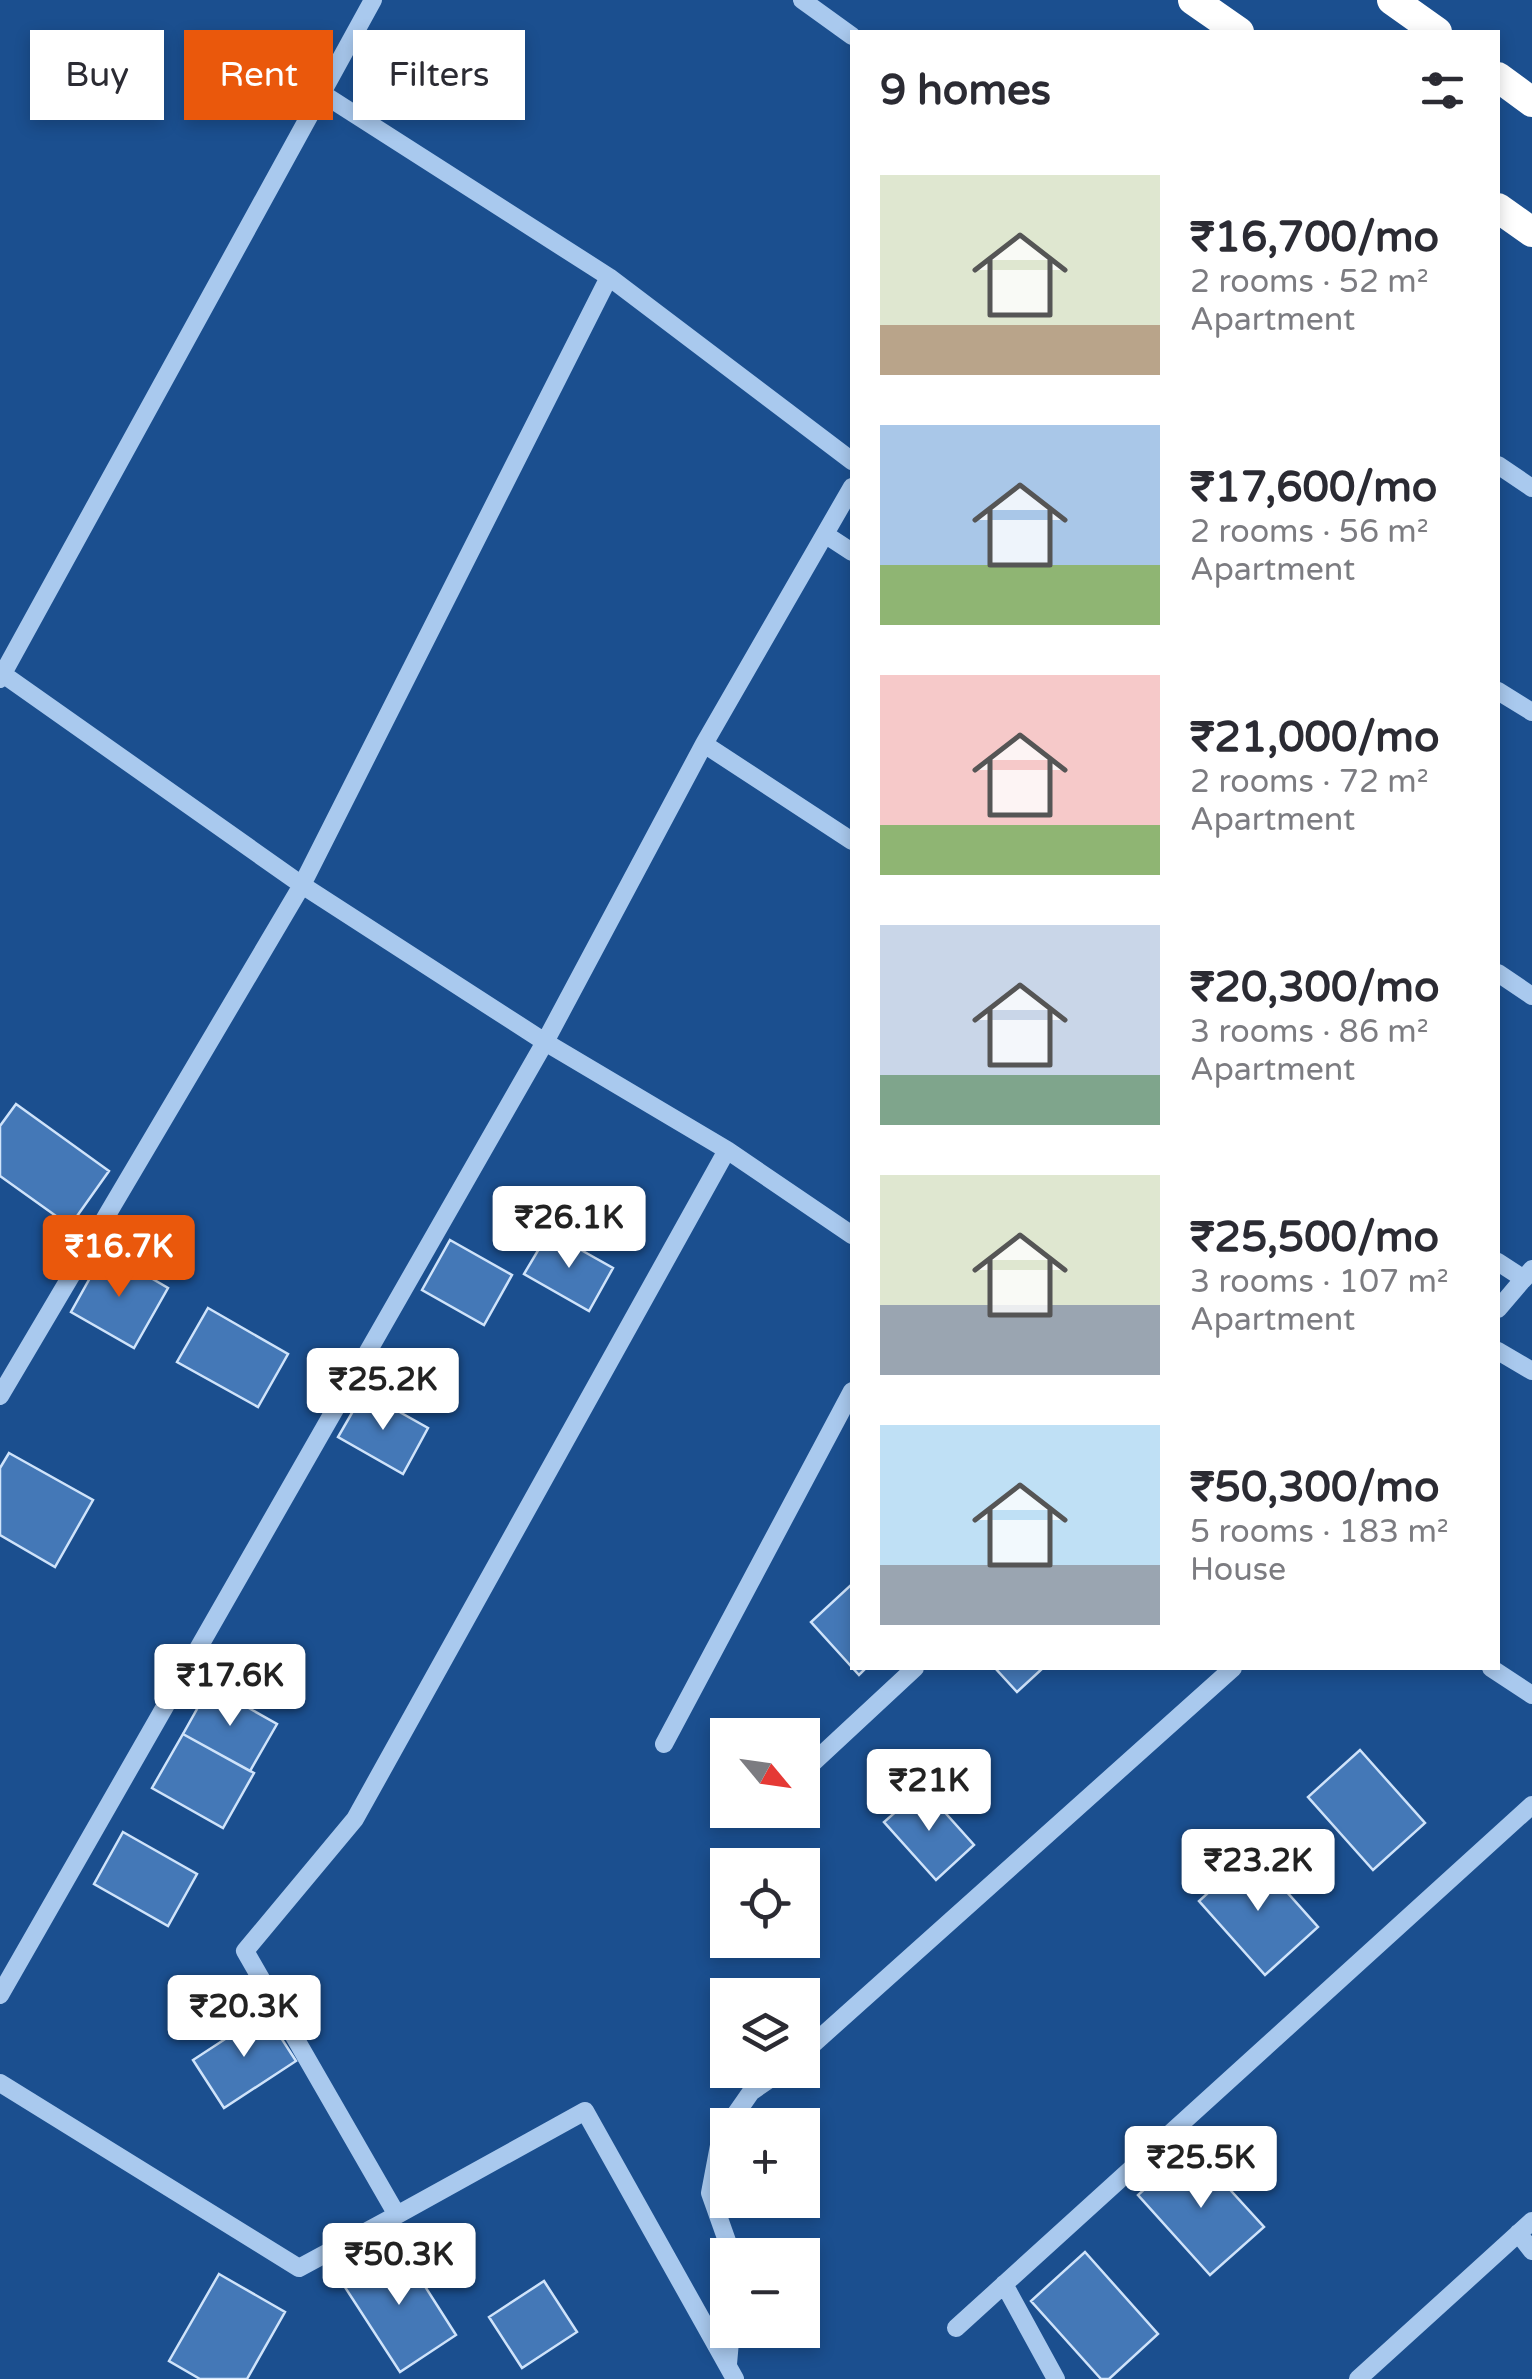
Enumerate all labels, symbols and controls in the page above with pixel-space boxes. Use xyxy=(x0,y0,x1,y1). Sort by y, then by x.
chip: Buy xyxy=(30,30,164,120)
chip: Rent xyxy=(184,30,333,120)
chip: Filters xyxy=(353,30,525,120)
icon: filters xyxy=(1415,63,1470,118)
text: 9 homes xyxy=(880,65,1051,116)
text: ₹16,700/mo xyxy=(1190,212,1439,263)
icon: home xyxy=(960,215,1080,335)
text: 2 rooms · 52 m² xyxy=(1190,263,1429,301)
text: Apartment xyxy=(1190,301,1355,339)
text: ₹17,600/mo xyxy=(1190,462,1437,513)
icon: home xyxy=(960,465,1080,585)
text: 2 rooms · 56 m² xyxy=(1190,513,1429,551)
text: Apartment xyxy=(1190,551,1355,589)
text: ₹21,000/mo xyxy=(1190,712,1439,763)
icon: home xyxy=(960,715,1080,835)
text: 2 rooms · 72 m² xyxy=(1190,763,1429,801)
text: Apartment xyxy=(1190,801,1355,839)
text: ₹20,300/mo xyxy=(1190,962,1439,1013)
icon: home xyxy=(960,965,1080,1085)
text: 3 rooms · 86 m² xyxy=(1190,1013,1429,1051)
text: Apartment xyxy=(1190,1051,1355,1089)
pin: ₹26.1K xyxy=(488,1186,650,1271)
text: ₹26.1K xyxy=(515,1199,623,1237)
text: ₹25,500/mo xyxy=(1190,1212,1439,1263)
pin: ₹16.7K xyxy=(38,1215,200,1300)
icon: home xyxy=(960,1215,1080,1335)
text: ₹16.7K xyxy=(65,1228,173,1266)
text: 3 rooms · 107 m² xyxy=(1190,1263,1449,1301)
text: Apartment xyxy=(1190,1301,1355,1339)
pin: ₹25.2K xyxy=(302,1348,464,1433)
text: ₹25.2K xyxy=(329,1361,437,1399)
text: ₹50,300/mo xyxy=(1190,1462,1439,1513)
icon: home xyxy=(960,1465,1080,1585)
text: 5 rooms · 183 m² xyxy=(1190,1513,1449,1551)
text: House xyxy=(1190,1551,1286,1589)
pin: ₹17.6K xyxy=(149,1644,311,1729)
text: ₹17.6K xyxy=(176,1657,284,1695)
north arrow xyxy=(710,1718,820,1828)
map controls xyxy=(710,1718,820,2348)
pin: ₹21K xyxy=(870,1749,988,1834)
text: ₹21K xyxy=(889,1762,969,1800)
pin: ₹23.2K xyxy=(1177,1829,1339,1914)
text: ₹23.2K xyxy=(1204,1842,1312,1880)
button: locate xyxy=(710,1848,820,1958)
pin: ₹20.3K xyxy=(163,1975,325,2060)
button: layers xyxy=(710,1978,820,2088)
text: ₹20.3K xyxy=(190,1988,298,2026)
button: + xyxy=(710,2108,820,2218)
pin: ₹25.5K xyxy=(1120,2126,1282,2211)
text: ₹25.5K xyxy=(1147,2139,1255,2177)
pin: ₹50.3K xyxy=(318,2223,480,2308)
text: ₹50.3K xyxy=(345,2236,453,2274)
button: − xyxy=(710,2238,820,2348)

